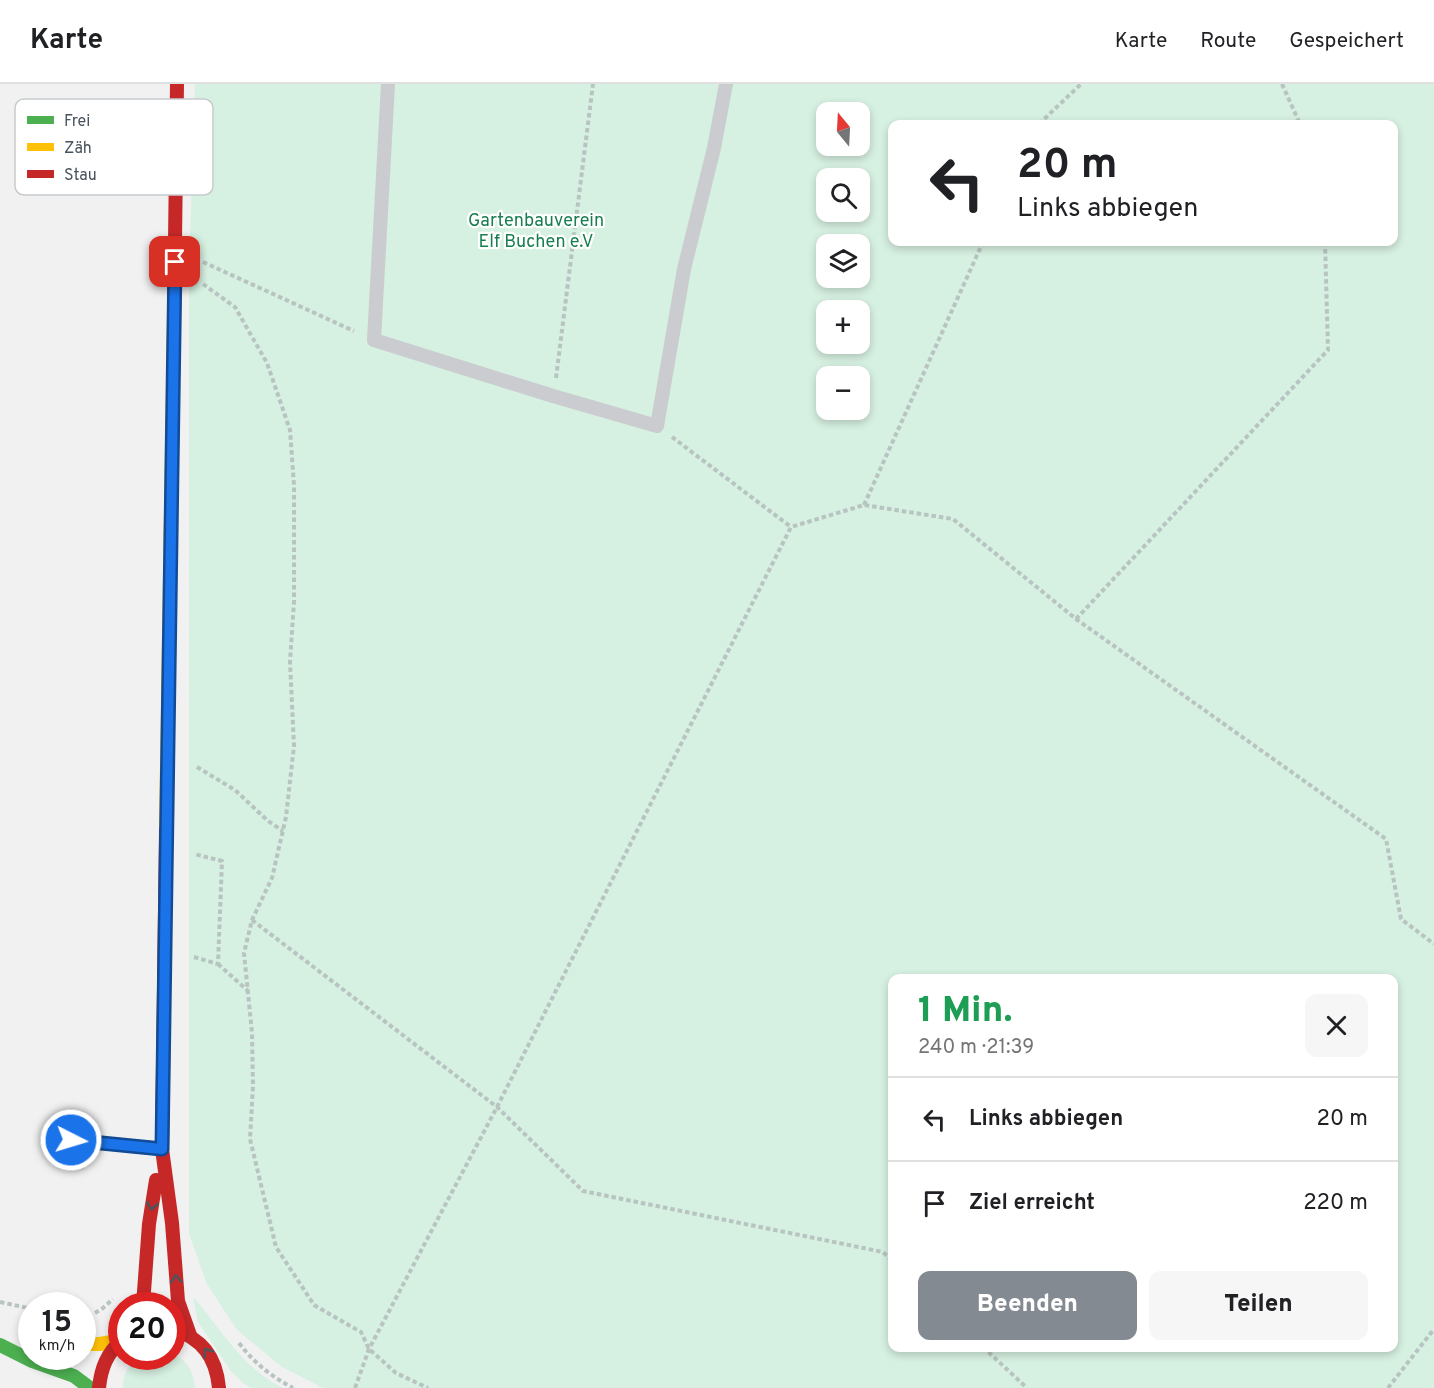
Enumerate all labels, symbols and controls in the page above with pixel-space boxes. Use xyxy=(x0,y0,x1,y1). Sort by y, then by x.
text: Karte xyxy=(30,23,103,59)
text: Karte xyxy=(1115,28,1167,55)
text: Route xyxy=(1200,28,1256,55)
text: Gespeichert xyxy=(1289,28,1404,55)
legend xyxy=(15,99,213,195)
north arrow xyxy=(816,102,870,156)
map controls xyxy=(816,102,870,420)
text: Frei xyxy=(64,112,90,132)
text: Zäh xyxy=(64,139,92,159)
text: 20 m xyxy=(1017,140,1118,193)
icon: left xyxy=(918,144,996,222)
text: Stau xyxy=(64,166,97,186)
button: search xyxy=(816,168,870,222)
text: Links abbiegen xyxy=(1017,192,1198,226)
park label: Gartenbauverein Elf Buchen e.V xyxy=(468,210,604,254)
button: layers xyxy=(816,234,870,288)
pin xyxy=(149,236,200,287)
icon: arrive xyxy=(158,245,191,278)
button: + xyxy=(816,300,870,354)
button: − xyxy=(816,366,870,420)
text: 1 Min. xyxy=(918,989,1013,1035)
button: close xyxy=(1305,994,1368,1057)
text: 240 m · 21:39 xyxy=(918,1035,1034,1061)
icon: left xyxy=(918,1103,951,1136)
text: Links abbiegen xyxy=(969,1106,1123,1133)
text: 20 m xyxy=(1317,1106,1368,1133)
position arrow xyxy=(39,1108,103,1172)
icon: arrive xyxy=(918,1187,951,1220)
text: Ziel erreicht xyxy=(969,1190,1095,1217)
text: 220 m xyxy=(1303,1190,1368,1217)
one-way arrow xyxy=(146,1201,159,1211)
button: Beenden xyxy=(918,1271,1137,1340)
button: Teilen xyxy=(1149,1271,1368,1340)
one-way arrow xyxy=(169,1274,182,1283)
speed limit sign: 20 xyxy=(108,1292,186,1370)
text: 15 xyxy=(42,1305,72,1342)
text: km/h xyxy=(39,1337,75,1356)
one-way arrow xyxy=(203,1348,214,1359)

